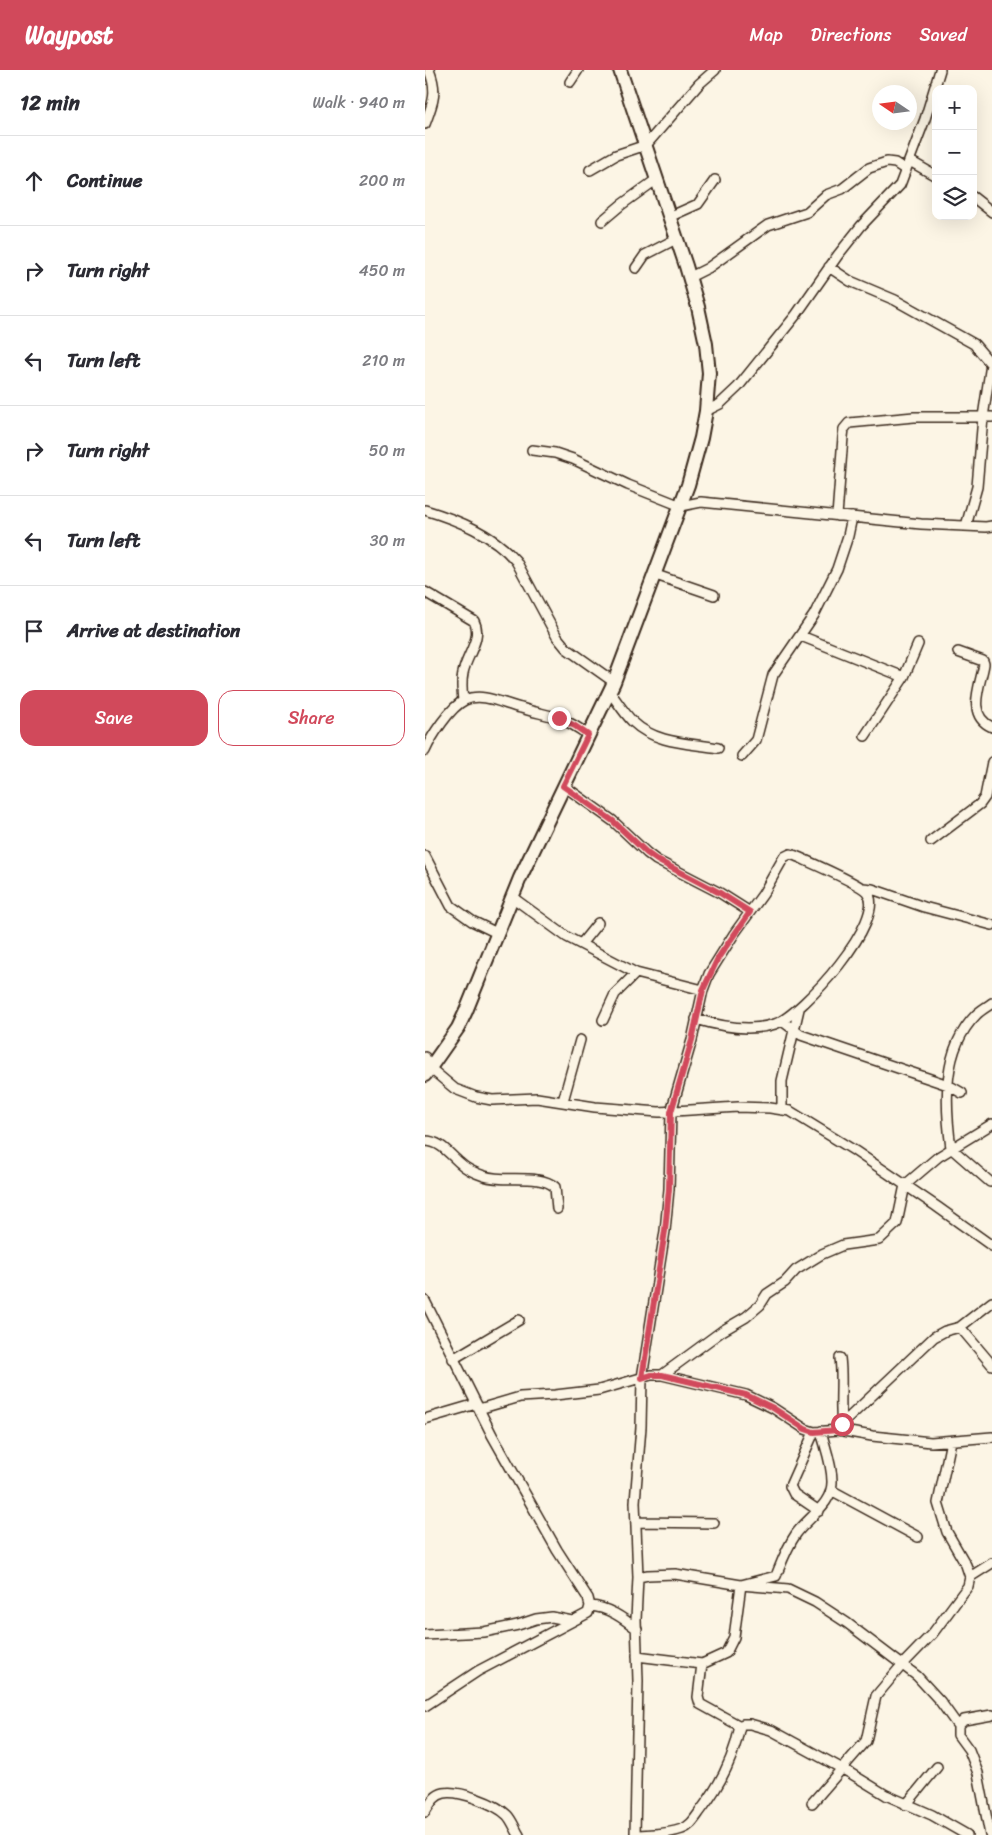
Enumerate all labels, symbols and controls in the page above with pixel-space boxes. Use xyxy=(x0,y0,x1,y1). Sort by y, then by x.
text: Waypost xyxy=(25,14,113,56)
text: Map xyxy=(750,19,783,51)
text: Directions xyxy=(811,19,892,51)
text: Saved xyxy=(920,19,967,51)
text: 12 min xyxy=(20,84,80,122)
north arrow xyxy=(872,85,917,130)
map controls xyxy=(932,85,977,220)
button: + xyxy=(932,85,977,130)
text: Walk · 940 m xyxy=(313,88,405,117)
button: − xyxy=(932,130,977,175)
text: Continue xyxy=(67,164,143,197)
text: 200 m xyxy=(359,166,405,195)
icon: ahead xyxy=(20,167,48,195)
button: layers xyxy=(932,175,977,220)
text: Turn right xyxy=(67,254,149,287)
text: 450 m xyxy=(359,256,405,285)
icon: right xyxy=(20,257,48,285)
text: Turn left xyxy=(67,344,140,377)
text: 210 m xyxy=(362,346,405,375)
icon: left xyxy=(20,347,48,375)
text: Turn right xyxy=(67,434,149,467)
text: 50 m xyxy=(369,436,405,465)
icon: right xyxy=(20,437,48,465)
text: Turn left xyxy=(67,524,140,557)
text: 30 m xyxy=(370,526,405,555)
icon: left xyxy=(20,527,48,555)
text: Arrive at destination xyxy=(67,614,240,647)
icon: arrive xyxy=(20,617,48,645)
button: Save xyxy=(20,690,208,746)
button: Share xyxy=(218,690,405,746)
route end xyxy=(548,707,571,730)
route start xyxy=(831,1413,854,1436)

